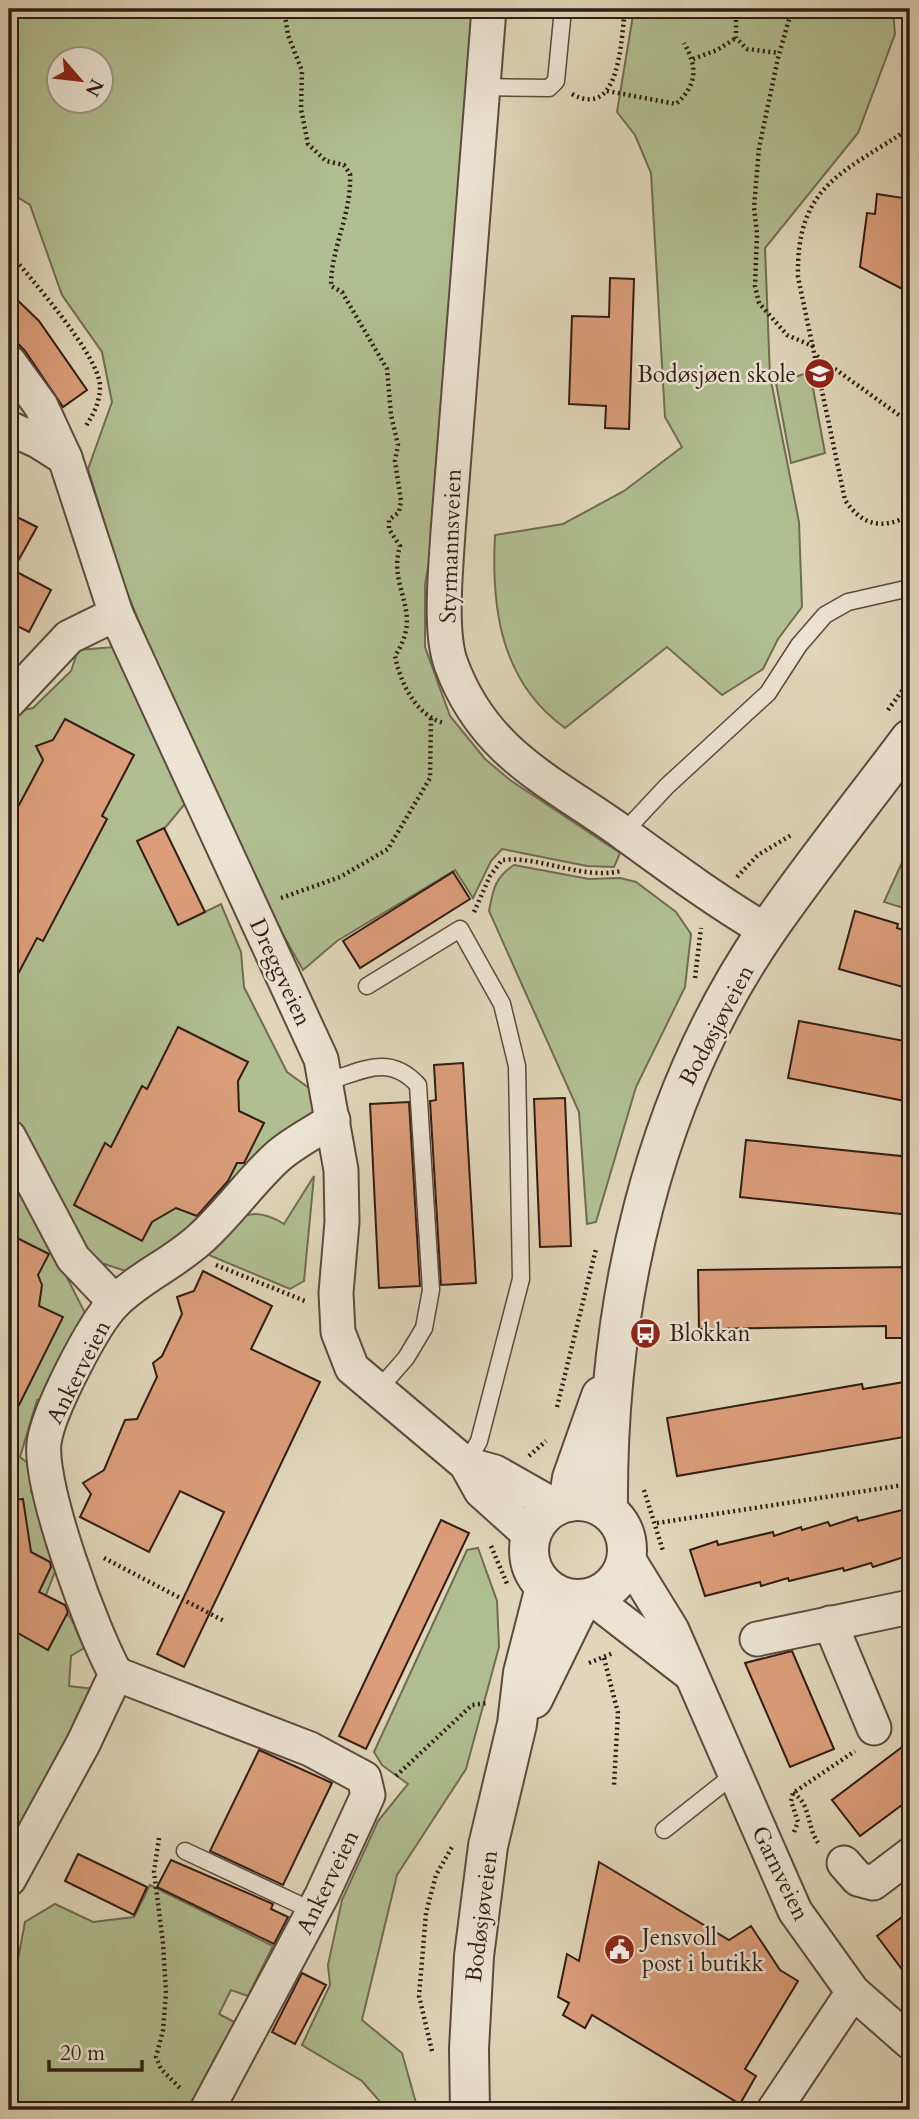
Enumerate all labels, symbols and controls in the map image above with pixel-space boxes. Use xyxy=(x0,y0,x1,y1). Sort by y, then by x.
north arrow xyxy=(46,46,116,116)
text: N xyxy=(79,74,109,101)
school or university icon: Bodøsjøen skole xyxy=(802,357,836,391)
place label: Bodøsjøen skole xyxy=(637,359,796,390)
street label: Styrmannsveien xyxy=(432,468,469,624)
street label: Dreggveien xyxy=(242,913,319,1031)
street label: Bodøsjøveien xyxy=(672,959,761,1091)
street label: Ankerveien xyxy=(39,1315,118,1429)
bus stop icon: Blokkan xyxy=(629,1316,663,1350)
place label: Blokkan xyxy=(669,1318,751,1349)
street label: Garnveien xyxy=(744,1821,817,1926)
street label: Ankerveien xyxy=(289,1825,366,1940)
street label: Bodøsjøveien xyxy=(458,1848,505,1984)
place label: Jensvoll post i butikk xyxy=(639,1922,764,1979)
public building icon: Jensvoll post i butikk xyxy=(602,1933,636,1967)
scale bar xyxy=(49,2028,142,2072)
text: 20 m xyxy=(60,2039,105,2068)

